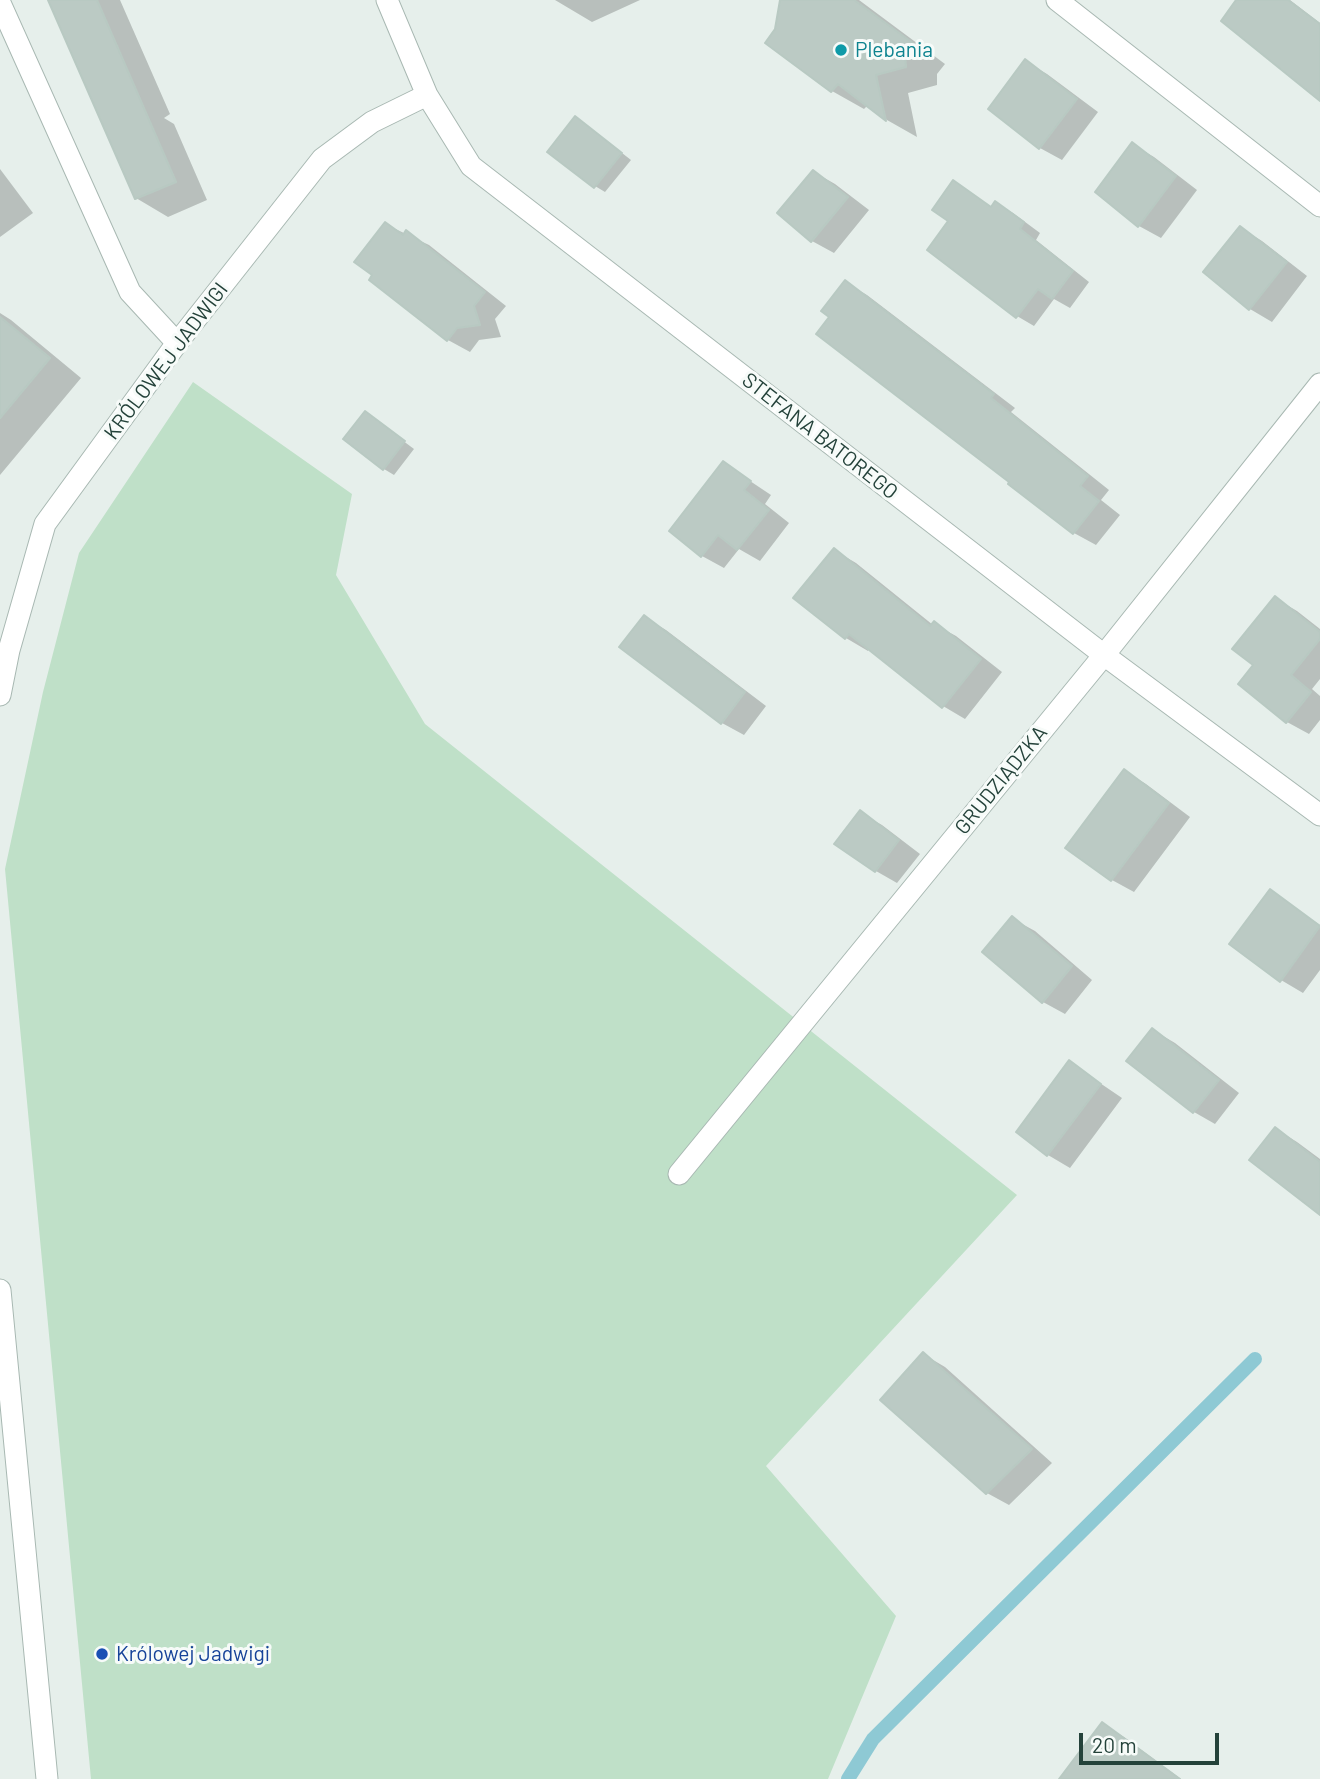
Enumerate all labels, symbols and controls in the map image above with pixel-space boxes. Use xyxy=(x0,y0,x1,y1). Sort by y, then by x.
place label: Plebania xyxy=(855,37,933,63)
marker: Plebania xyxy=(833,42,849,58)
street label: KRÓLOWEJ JADWIGI xyxy=(99,278,233,444)
street label: STEFANA BATOREGO xyxy=(737,367,903,505)
street label: GRUDZIĄDZKA xyxy=(949,721,1053,839)
place label: Królowej Jadwigi xyxy=(116,1641,270,1667)
marker: Królowej Jadwigi xyxy=(94,1646,110,1662)
scale bar xyxy=(1082,1720,1222,1764)
text: 20 m xyxy=(1092,1732,1137,1757)

